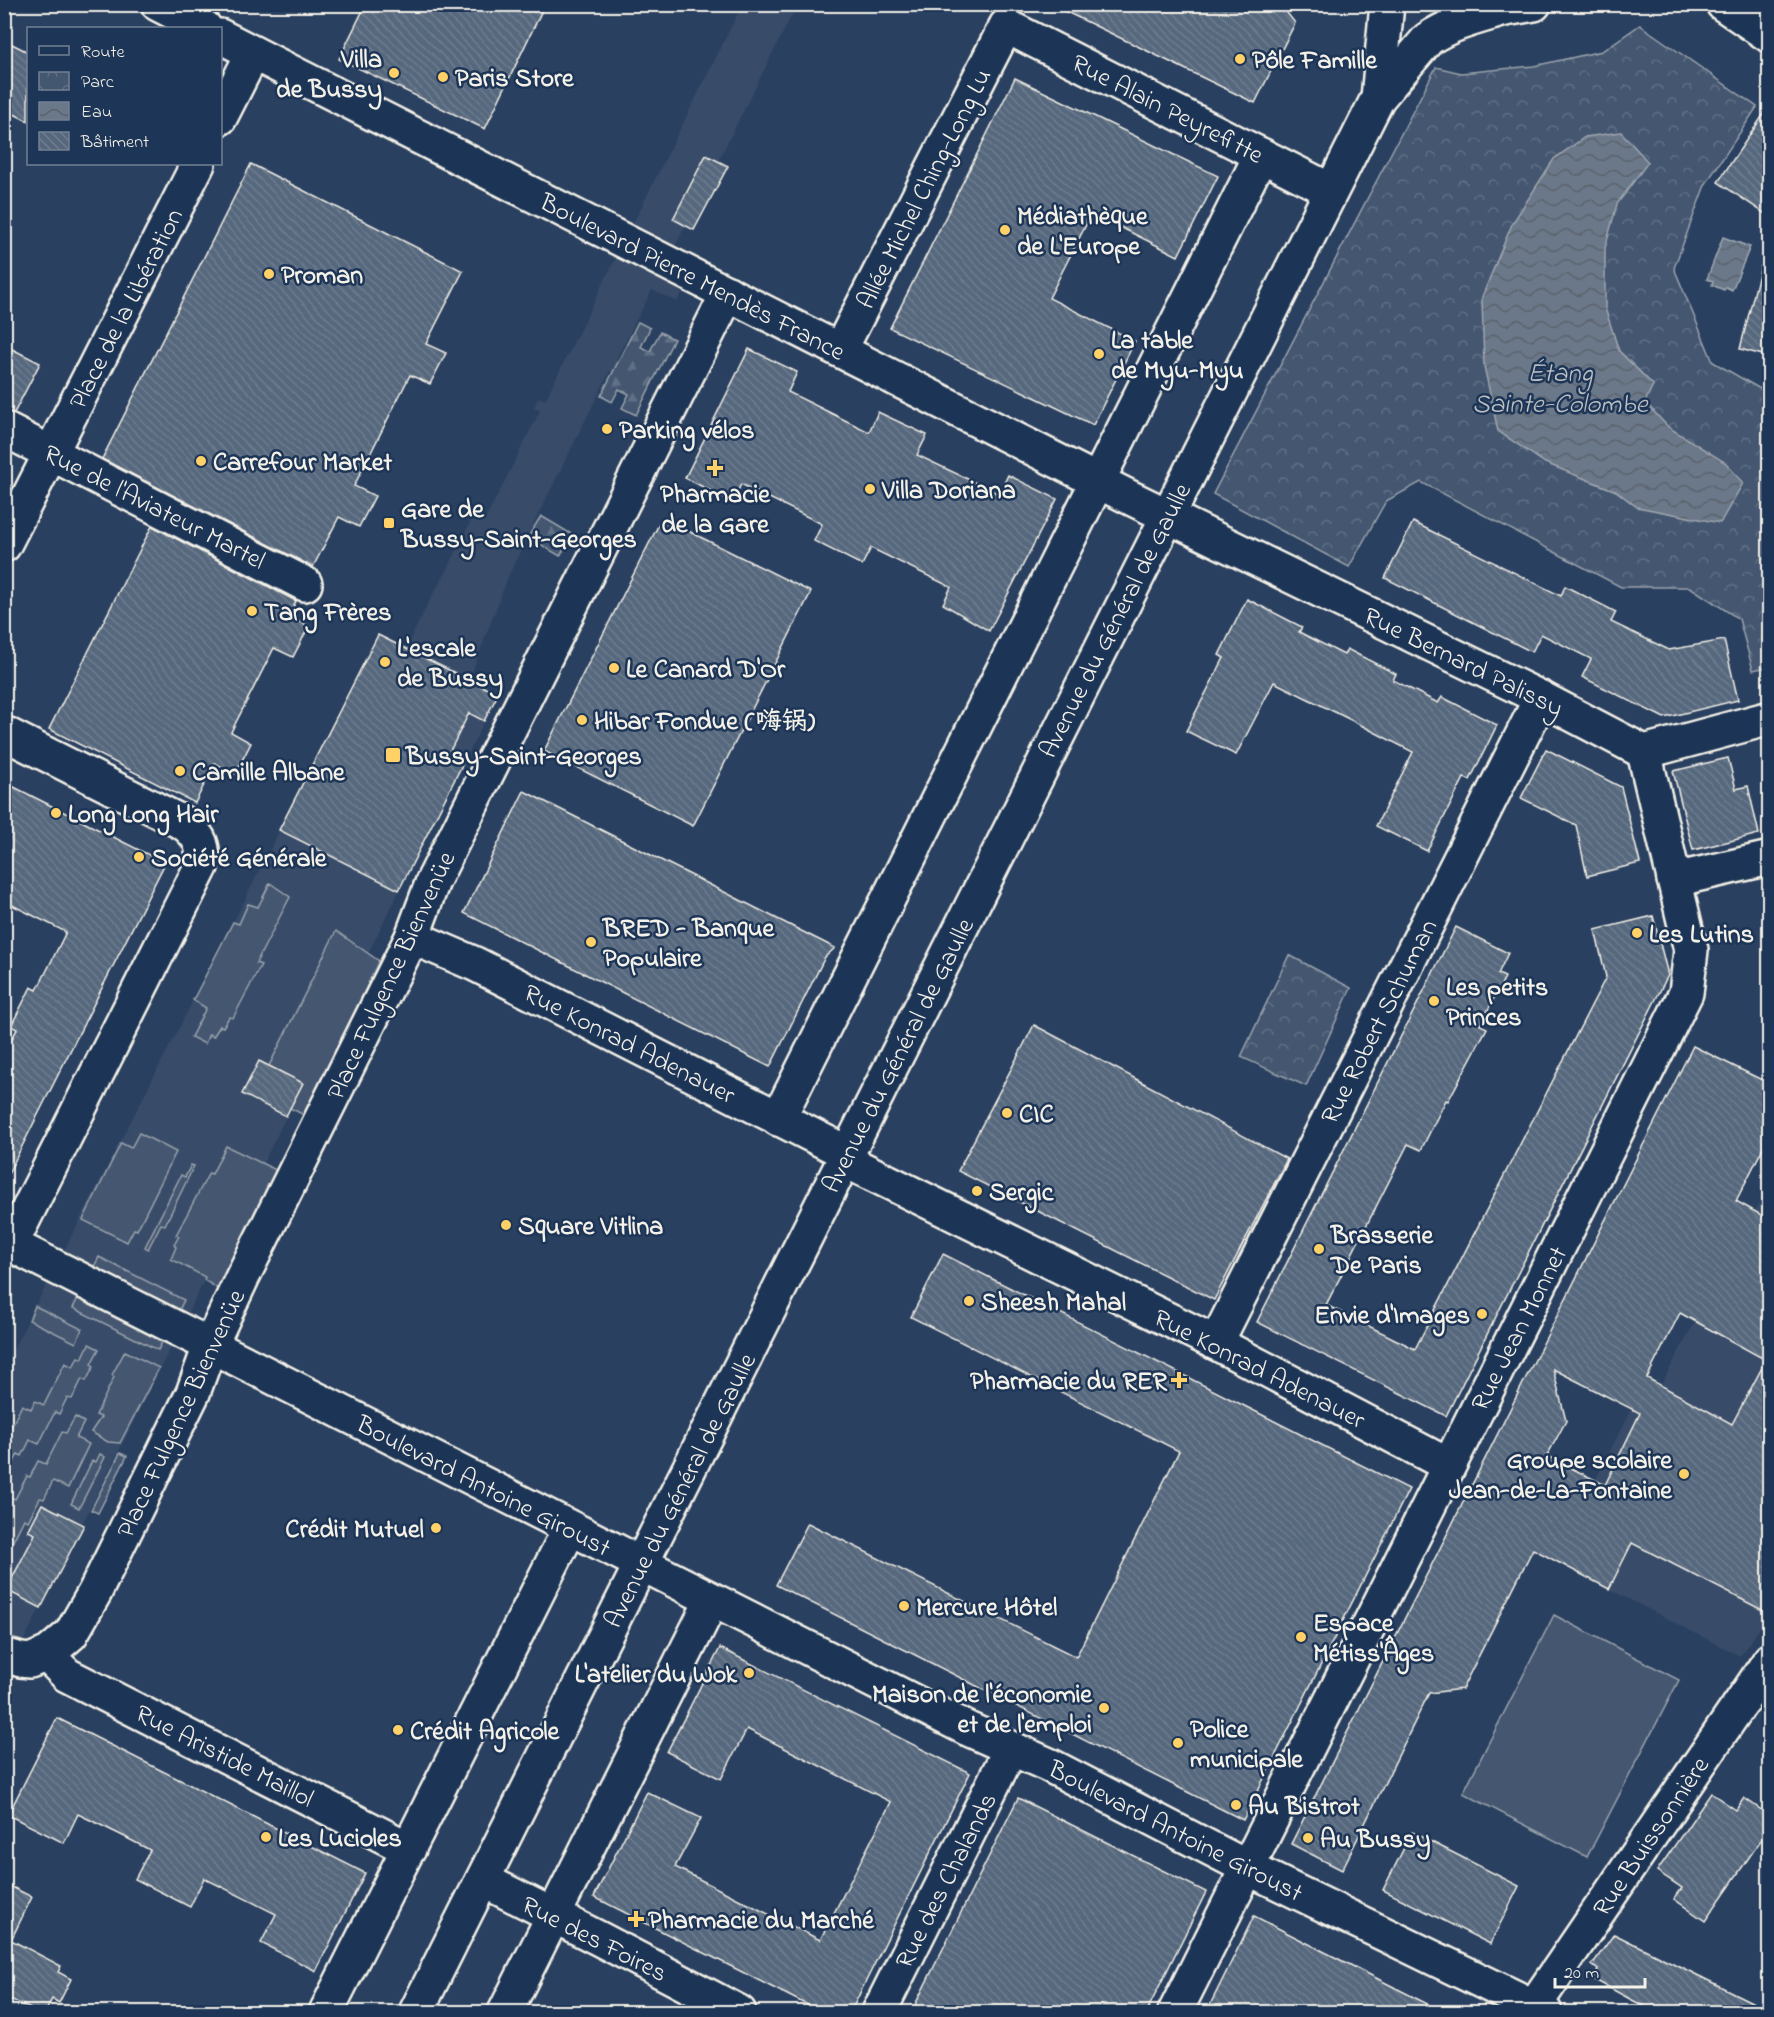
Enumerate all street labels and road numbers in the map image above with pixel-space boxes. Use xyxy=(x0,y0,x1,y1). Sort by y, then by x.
street label: Rue Alain Peyrefitte xyxy=(1064,46,1270,176)
street label: Allée Michel Ching-Long Lu xyxy=(848,62,1003,316)
street label: Boulevard Pierre Mendès France xyxy=(531,184,851,373)
street label: Place de la Libération xyxy=(61,202,195,416)
street label: Rue de l'Aviateur Martel xyxy=(36,436,271,581)
street label: Avenue du Général de Gaulle xyxy=(1031,477,1203,765)
street label: Rue Bernard Palissy xyxy=(1356,599,1569,729)
street label: Place Fulgence Bienvenüe xyxy=(318,846,467,1107)
street label: Avenue du Général de Gaulle xyxy=(814,912,986,1200)
street label: Rue Robert Schuman xyxy=(1313,913,1449,1131)
street label: Rue Konrad Adenauer xyxy=(516,976,742,1116)
street label: Rue Jean Monnet xyxy=(1463,1240,1579,1418)
street label: Place Fulgence Bienvenüe xyxy=(108,1284,257,1545)
street label: Rue Konrad Adenauer xyxy=(1146,1301,1372,1441)
street label: Avenue du Général de Gaulle xyxy=(596,1347,768,1635)
street label: Boulevard Antoine Giroust xyxy=(348,1406,617,1569)
street label: Rue Aristide Maillol xyxy=(128,1696,320,1819)
street label: Rue Buissonnière xyxy=(1585,1750,1720,1925)
street label: Boulevard Antoine Giroust xyxy=(1040,1751,1309,1914)
street label: Rue des Chalands xyxy=(887,1787,1008,1976)
street label: Rue des Foires xyxy=(514,1888,673,1994)

